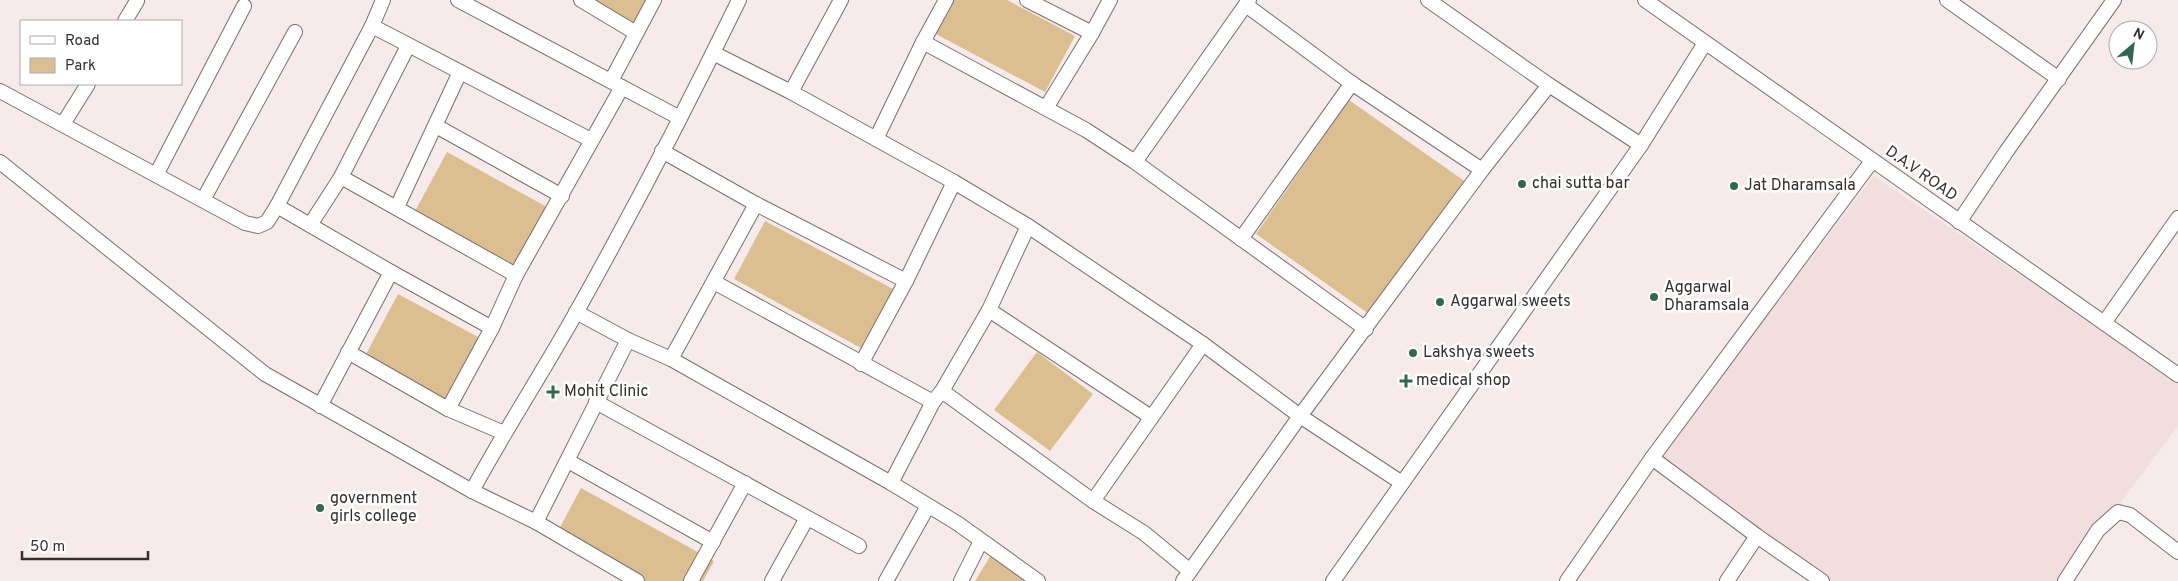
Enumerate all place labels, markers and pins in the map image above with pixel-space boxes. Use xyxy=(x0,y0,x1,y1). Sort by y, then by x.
place label: chai sutta bar xyxy=(1532,174,1630,194)
place label: Jat Dharamsala xyxy=(1744,176,1856,196)
marker: chai sutta bar xyxy=(1516,178,1528,190)
marker: Jat Dharamsala xyxy=(1728,180,1740,192)
place label: Aggarwal Dharamsala xyxy=(1664,278,1749,316)
marker: Aggarwal Dharamsala xyxy=(1648,291,1660,303)
place label: Aggarwal sweets xyxy=(1450,292,1571,312)
marker: Aggarwal sweets xyxy=(1434,296,1446,308)
place label: Lakshya sweets xyxy=(1423,343,1535,363)
marker: Lakshya sweets xyxy=(1407,347,1419,359)
place label: medical shop xyxy=(1416,371,1511,391)
marker: medical shop xyxy=(1400,375,1412,387)
place label: Mohit Clinic xyxy=(564,382,648,402)
marker: Mohit Clinic xyxy=(546,385,560,399)
place label: government girls college xyxy=(330,489,417,527)
marker: government girls college xyxy=(314,502,326,514)

